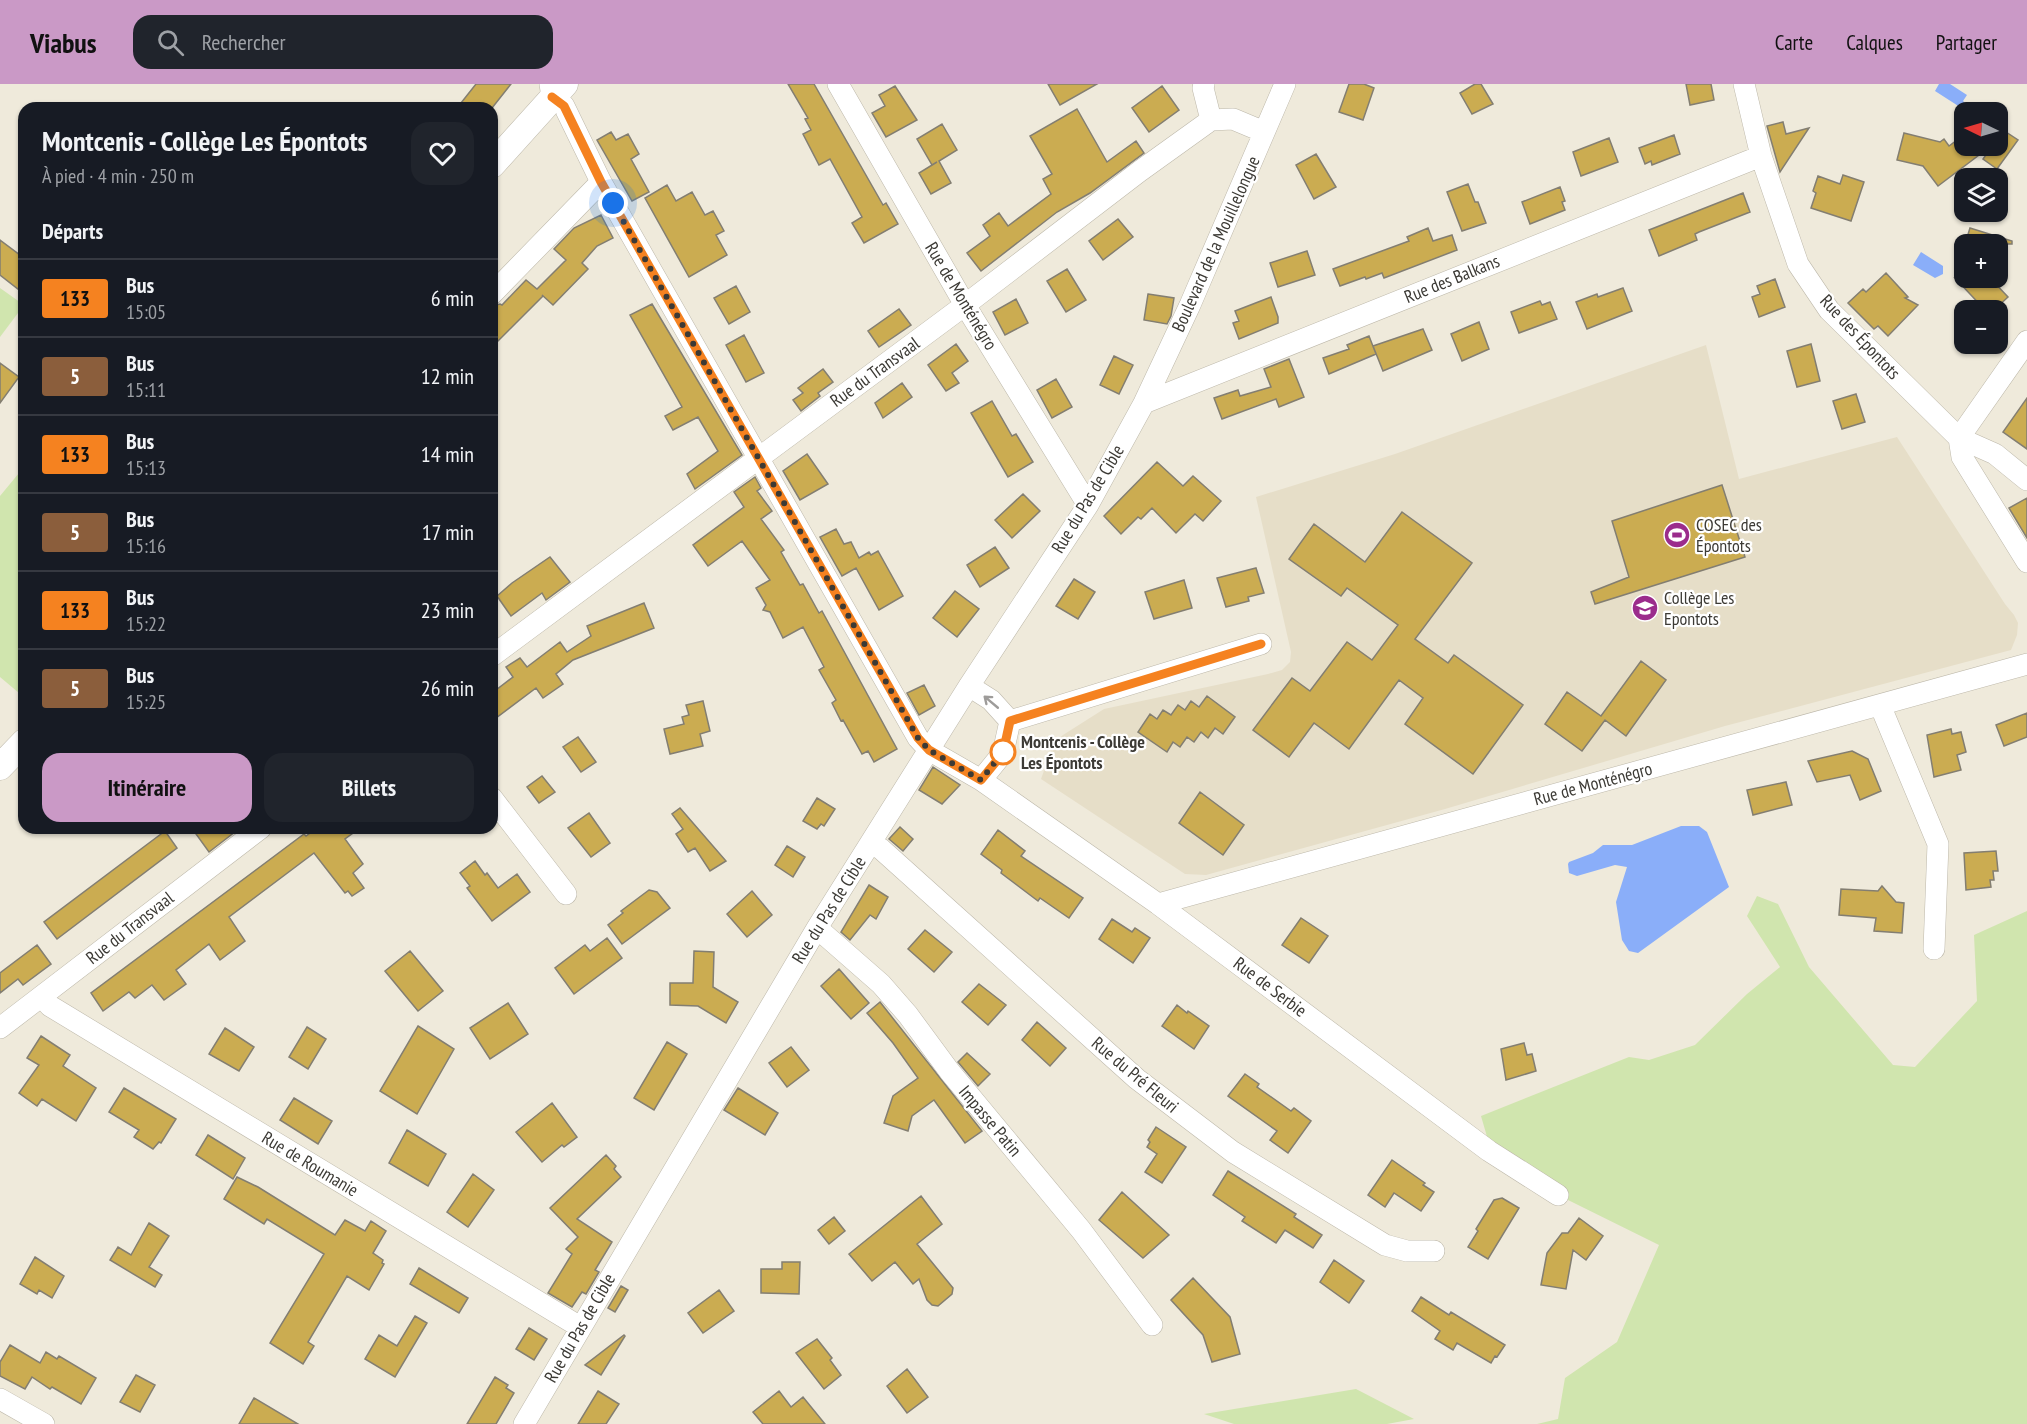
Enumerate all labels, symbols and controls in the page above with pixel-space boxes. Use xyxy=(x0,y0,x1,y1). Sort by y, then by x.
search box xyxy=(133,15,553,69)
text: Viabus xyxy=(30,24,97,61)
icon: search xyxy=(154,26,187,59)
text: Rechercher xyxy=(202,28,286,56)
text: Carte xyxy=(1775,29,1813,56)
text: Calques xyxy=(1846,29,1903,56)
text: Partager xyxy=(1936,29,1997,56)
north arrow xyxy=(1954,102,2008,156)
map controls xyxy=(1954,102,2008,354)
text: Montcenis - Collège Les Épontots xyxy=(42,122,367,159)
button: heart xyxy=(411,122,474,185)
street label: Boulevard de la Mouillelongue xyxy=(1166,152,1265,335)
text: À pied · 4 min · 250 m xyxy=(42,163,194,189)
button: layers xyxy=(1954,168,2008,222)
your location xyxy=(598,188,628,218)
text: Départs xyxy=(42,217,103,245)
button: + xyxy=(1954,234,2008,288)
street label: Rue de Monténégro xyxy=(920,238,1003,354)
street label: Rue des Balkans xyxy=(1401,249,1503,308)
text: Bus xyxy=(126,271,154,299)
text: 6 min xyxy=(431,284,474,312)
text: 133 xyxy=(60,285,90,312)
street label: Rue des Épontots xyxy=(1815,289,1905,384)
text: 15:05 xyxy=(126,299,166,325)
button: − xyxy=(1954,300,2008,354)
street label: Rue du Transvaal xyxy=(826,331,925,412)
text: Bus xyxy=(126,349,154,377)
text: 12 min xyxy=(421,362,474,390)
text: 5 xyxy=(70,363,80,390)
text: 15:11 xyxy=(126,377,166,403)
text: Bus xyxy=(126,427,154,455)
text: 14 min xyxy=(421,440,474,468)
street label: Rue du Pas de Cible xyxy=(1046,440,1129,557)
text: 133 xyxy=(60,441,90,468)
text: 15:13 xyxy=(126,455,166,481)
text: Bus xyxy=(126,505,154,533)
place label: COSEC des Épontots xyxy=(1696,513,1762,557)
text: 17 min xyxy=(422,518,474,546)
text: 5 xyxy=(70,519,80,546)
sports icon: COSEC des Épontots xyxy=(1662,520,1692,550)
text: 15:16 xyxy=(126,533,166,559)
text: Bus xyxy=(126,583,154,611)
place label: Collège Les Epontots xyxy=(1664,586,1734,630)
school or university icon: Collège Les Epontots xyxy=(1630,593,1660,623)
text: 23 min xyxy=(421,596,474,624)
text: 133 xyxy=(60,597,90,624)
text: 15:22 xyxy=(126,611,166,637)
text: Bus xyxy=(126,661,154,689)
text: 26 min xyxy=(421,674,474,702)
text: 5 xyxy=(70,675,80,702)
text: 15:25 xyxy=(126,689,166,715)
one-way arrow xyxy=(983,695,999,708)
place label: Montcenis - Collège Les Épontots xyxy=(1021,730,1145,774)
marker: Montcenis - Collège Les Épontots xyxy=(990,739,1016,765)
button: Itinéraire xyxy=(42,753,252,822)
button: Billets xyxy=(264,753,474,822)
street label: Rue de Monténégro xyxy=(1531,757,1655,810)
street label: Rue du Pas de Cible xyxy=(786,852,871,968)
street label: Rue du Transvaal xyxy=(81,886,179,969)
street label: Rue de Serbie xyxy=(1229,952,1312,1022)
street label: Rue du Pré Fleuri xyxy=(1087,1032,1184,1118)
street label: Impasse Patin xyxy=(954,1080,1027,1161)
street label: Rue de Roumanie xyxy=(258,1126,363,1201)
street label: Rue du Pas de Cible xyxy=(539,1269,620,1387)

